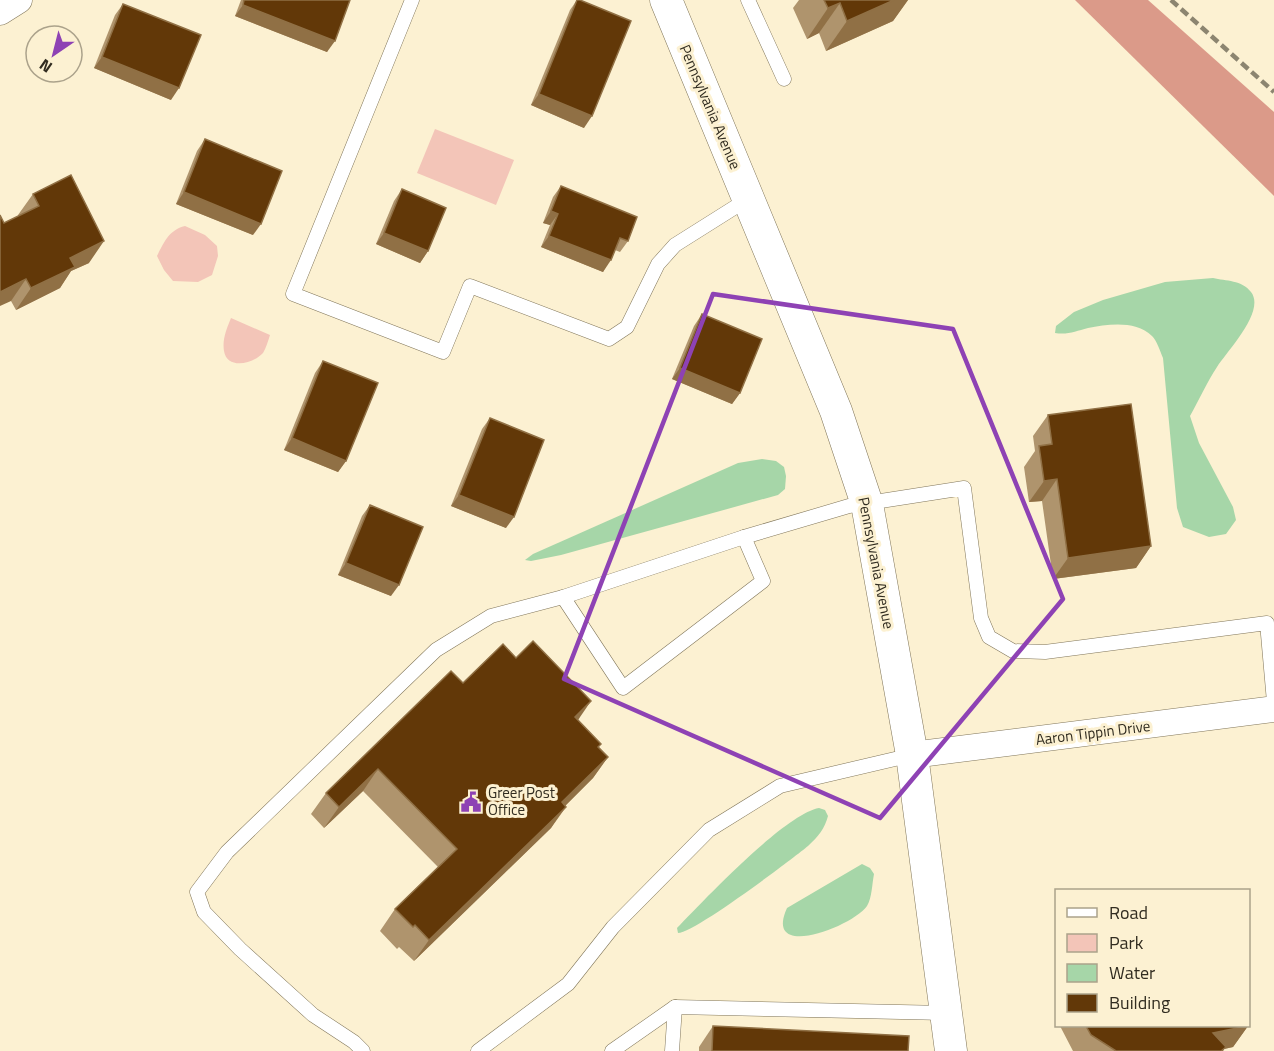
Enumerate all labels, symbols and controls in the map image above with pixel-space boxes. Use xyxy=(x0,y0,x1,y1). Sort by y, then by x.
north arrow xyxy=(24,24,84,84)
street label: Pennsylvania Avenue xyxy=(674,41,747,173)
text: N xyxy=(34,53,57,79)
street label: Pennsylvania Avenue xyxy=(852,495,901,631)
street label: Aaron Tippin Drive xyxy=(1034,714,1152,751)
place label: Greer Post Office xyxy=(488,781,556,821)
public building icon: Greer Post Office xyxy=(459,790,483,814)
legend xyxy=(1055,889,1250,1027)
text: Road xyxy=(1109,899,1148,926)
text: Park xyxy=(1109,929,1144,956)
text: Water xyxy=(1109,959,1155,986)
text: Building xyxy=(1109,989,1170,1016)

